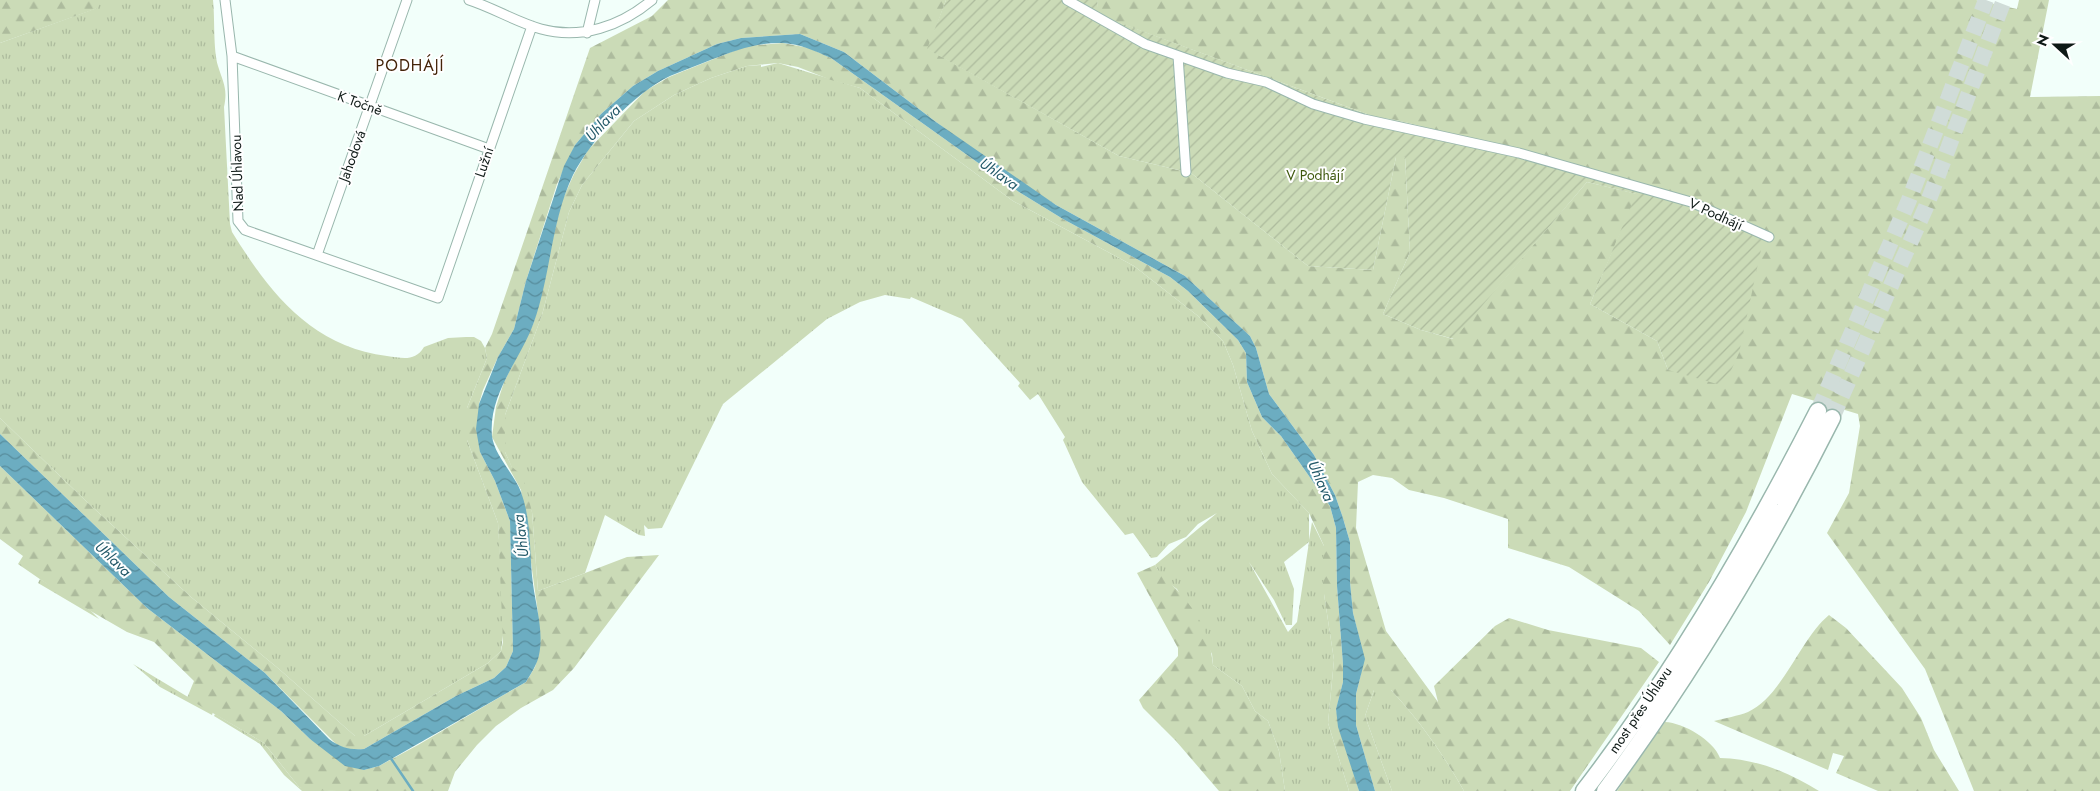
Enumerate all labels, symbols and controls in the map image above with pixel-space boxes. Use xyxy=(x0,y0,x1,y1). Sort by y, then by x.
north arrow xyxy=(2030,20,2080,70)
text: N xyxy=(2032,32,2054,49)
district label: PODHÁJÍ xyxy=(375,54,445,77)
street label: K Točně xyxy=(335,86,385,120)
water label: Úhlava xyxy=(580,99,626,146)
street label: Jahodová xyxy=(333,127,371,186)
street label: Nad Úhlavou xyxy=(226,134,248,212)
street label: Lužní xyxy=(470,143,499,180)
water label: Úhlava xyxy=(975,153,1024,196)
park label: V Podhájí xyxy=(1286,165,1345,185)
street label: V Podhájí xyxy=(1686,193,1748,235)
water label: Úhlava xyxy=(1302,457,1340,506)
water label: Úhlava xyxy=(507,513,535,559)
water label: Úhlava xyxy=(90,536,137,582)
street label: most přes Úhlavu xyxy=(1603,663,1677,757)

